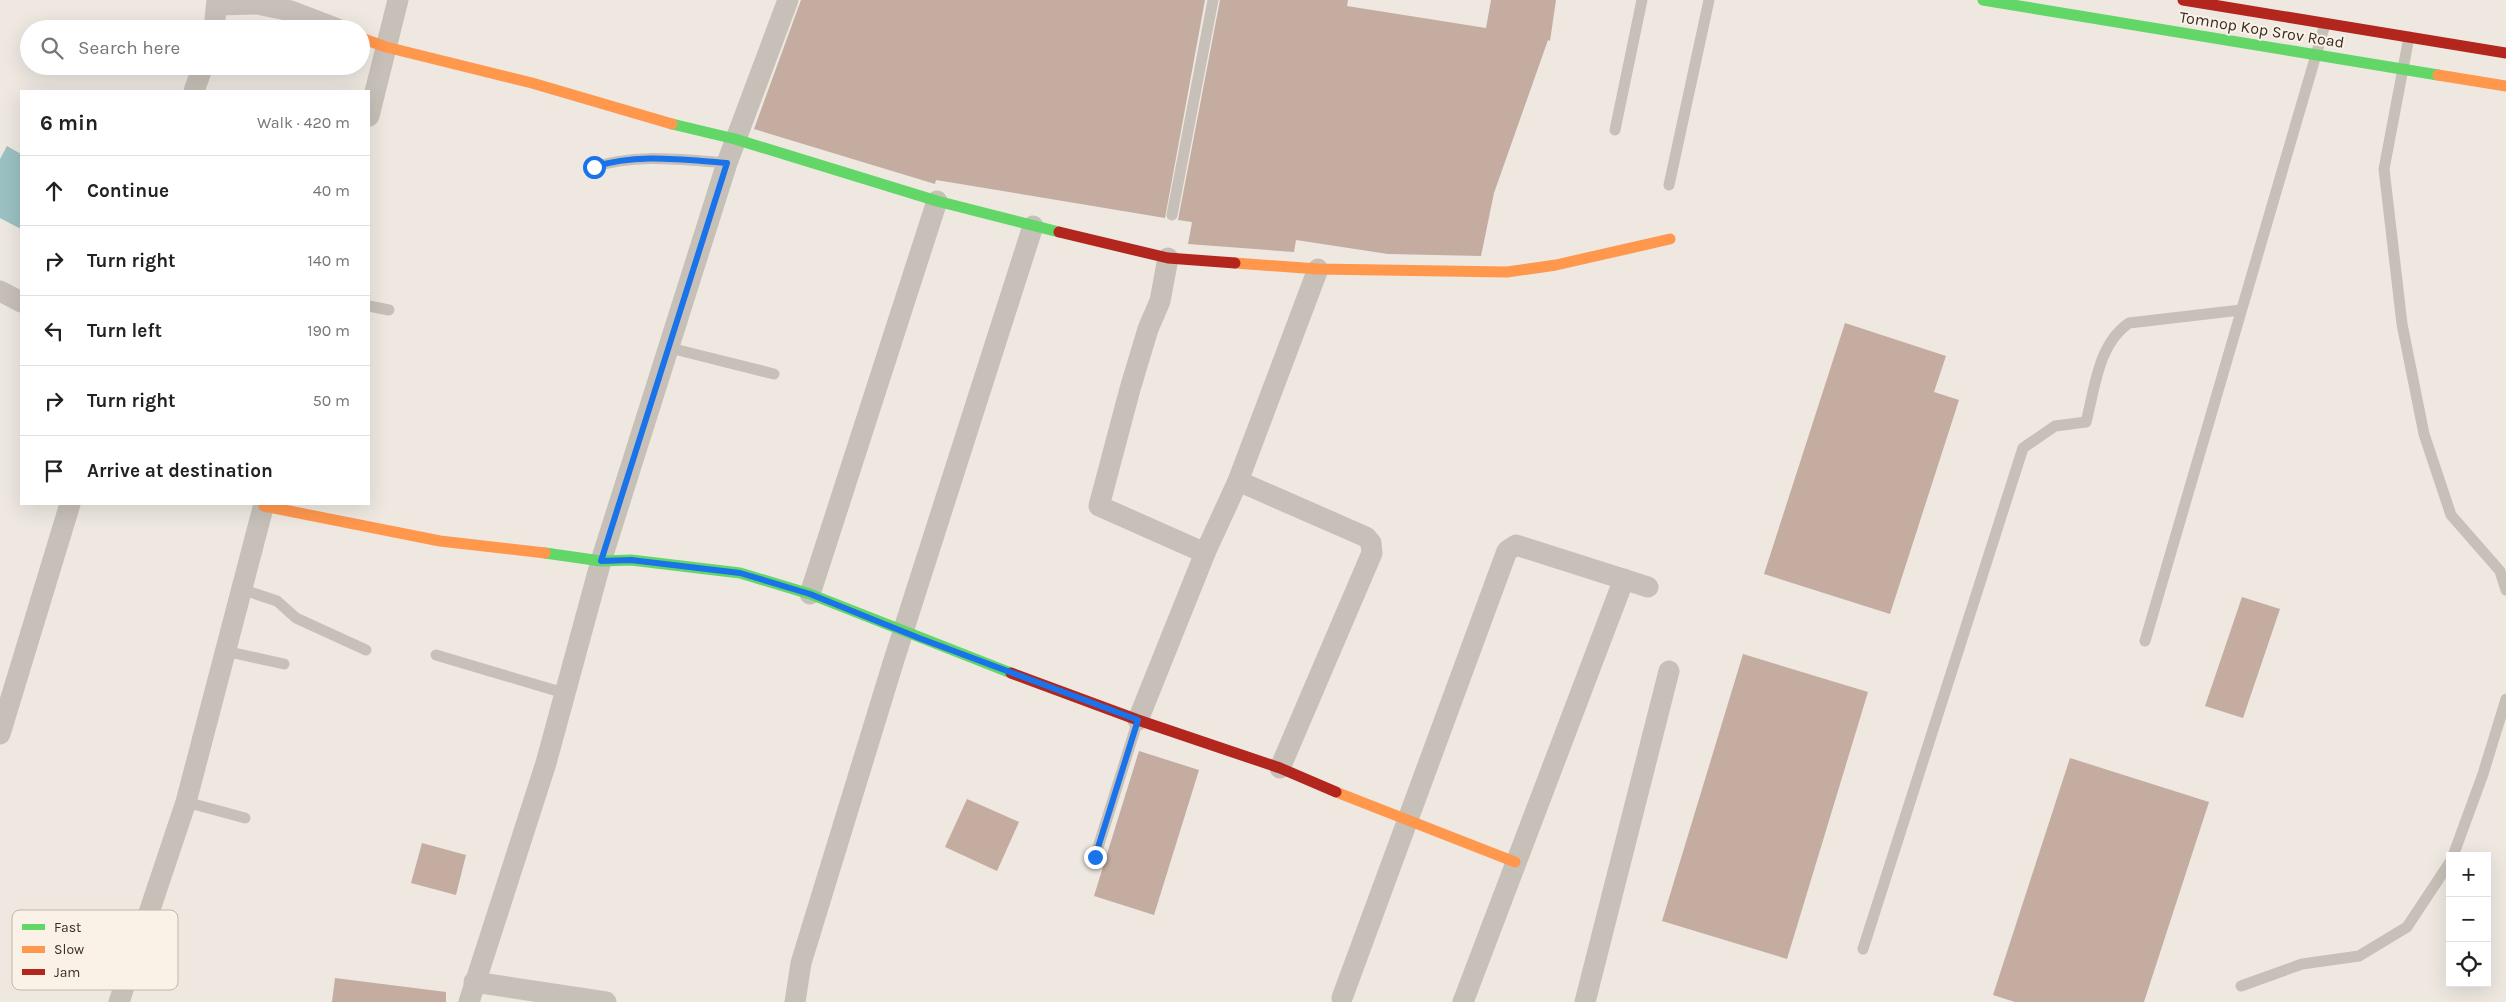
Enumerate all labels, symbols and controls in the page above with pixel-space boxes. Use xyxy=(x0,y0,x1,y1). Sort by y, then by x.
street label: Tomnop Kop Srov Road xyxy=(2178,7,2346,52)
search box xyxy=(20,20,370,75)
icon: search xyxy=(38,34,66,62)
text: Search here xyxy=(78,37,180,59)
text: 6 min xyxy=(40,111,98,135)
text: Walk · 420 m xyxy=(257,113,350,132)
route start xyxy=(583,156,606,179)
icon: ahead xyxy=(40,177,68,205)
text: Continue xyxy=(87,180,169,202)
text: 40 m xyxy=(313,181,350,200)
icon: right xyxy=(40,247,68,275)
text: Turn right xyxy=(87,250,176,272)
text: 140 m xyxy=(308,251,350,270)
icon: left xyxy=(40,317,68,345)
text: Turn left xyxy=(87,320,162,342)
text: 190 m xyxy=(307,321,350,340)
icon: right xyxy=(40,387,68,415)
text: Turn right xyxy=(87,390,176,412)
text: 50 m xyxy=(313,391,350,410)
icon: arrive xyxy=(40,457,68,485)
text: Arrive at destination xyxy=(87,460,273,482)
route end xyxy=(1084,846,1107,869)
map controls xyxy=(2446,852,2491,987)
button: + xyxy=(2446,852,2491,897)
button: − xyxy=(2446,897,2491,942)
legend xyxy=(12,910,178,990)
text: Fast xyxy=(54,919,81,936)
text: Slow xyxy=(54,941,84,958)
button: locate xyxy=(2446,942,2491,987)
text: Jam xyxy=(54,964,80,981)

